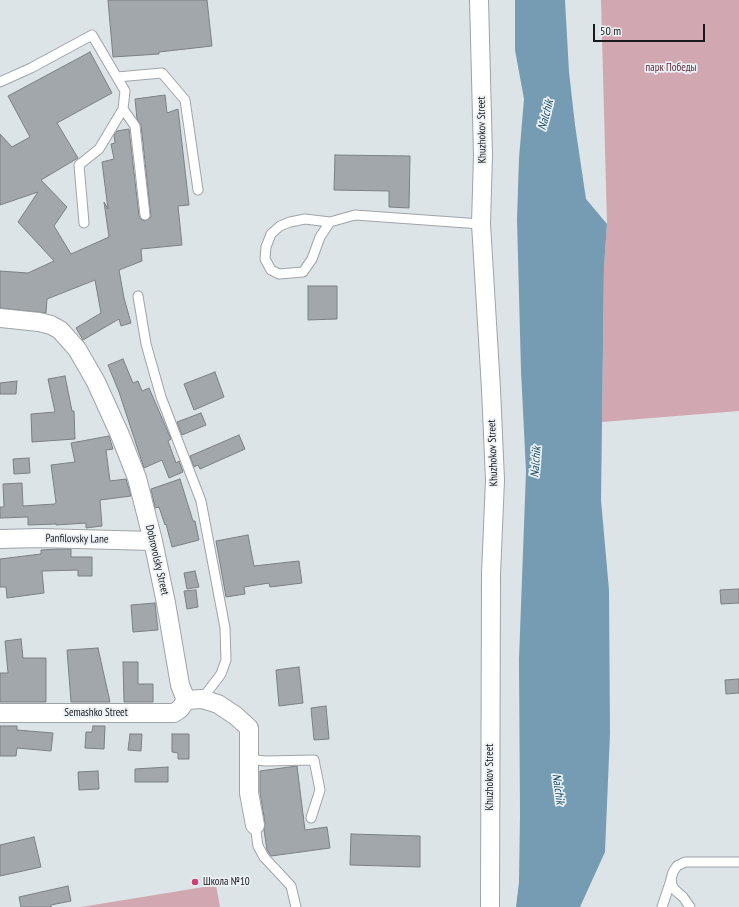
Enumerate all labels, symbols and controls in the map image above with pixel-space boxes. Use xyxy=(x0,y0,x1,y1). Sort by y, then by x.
scale bar xyxy=(595,16,707,42)
text: 50 m xyxy=(600,23,621,38)
park label: парк Победы xyxy=(646,61,696,75)
street label: Khuzhokov Street xyxy=(475,97,489,163)
water label: Nalchik xyxy=(535,98,557,132)
street label: Khuzhokov Street xyxy=(485,419,501,487)
water label: Nalchik xyxy=(528,446,544,478)
street label: Dobrovolsky Street xyxy=(142,524,172,596)
street label: Panfilovsky Lane xyxy=(45,532,109,546)
street label: Semashko Street xyxy=(64,706,128,720)
street label: Khuzhokov Street xyxy=(483,744,497,810)
water label: Nalchik xyxy=(549,773,567,805)
place label: Школа №10 xyxy=(203,875,250,889)
marker: Школа №10 xyxy=(190,877,200,887)

